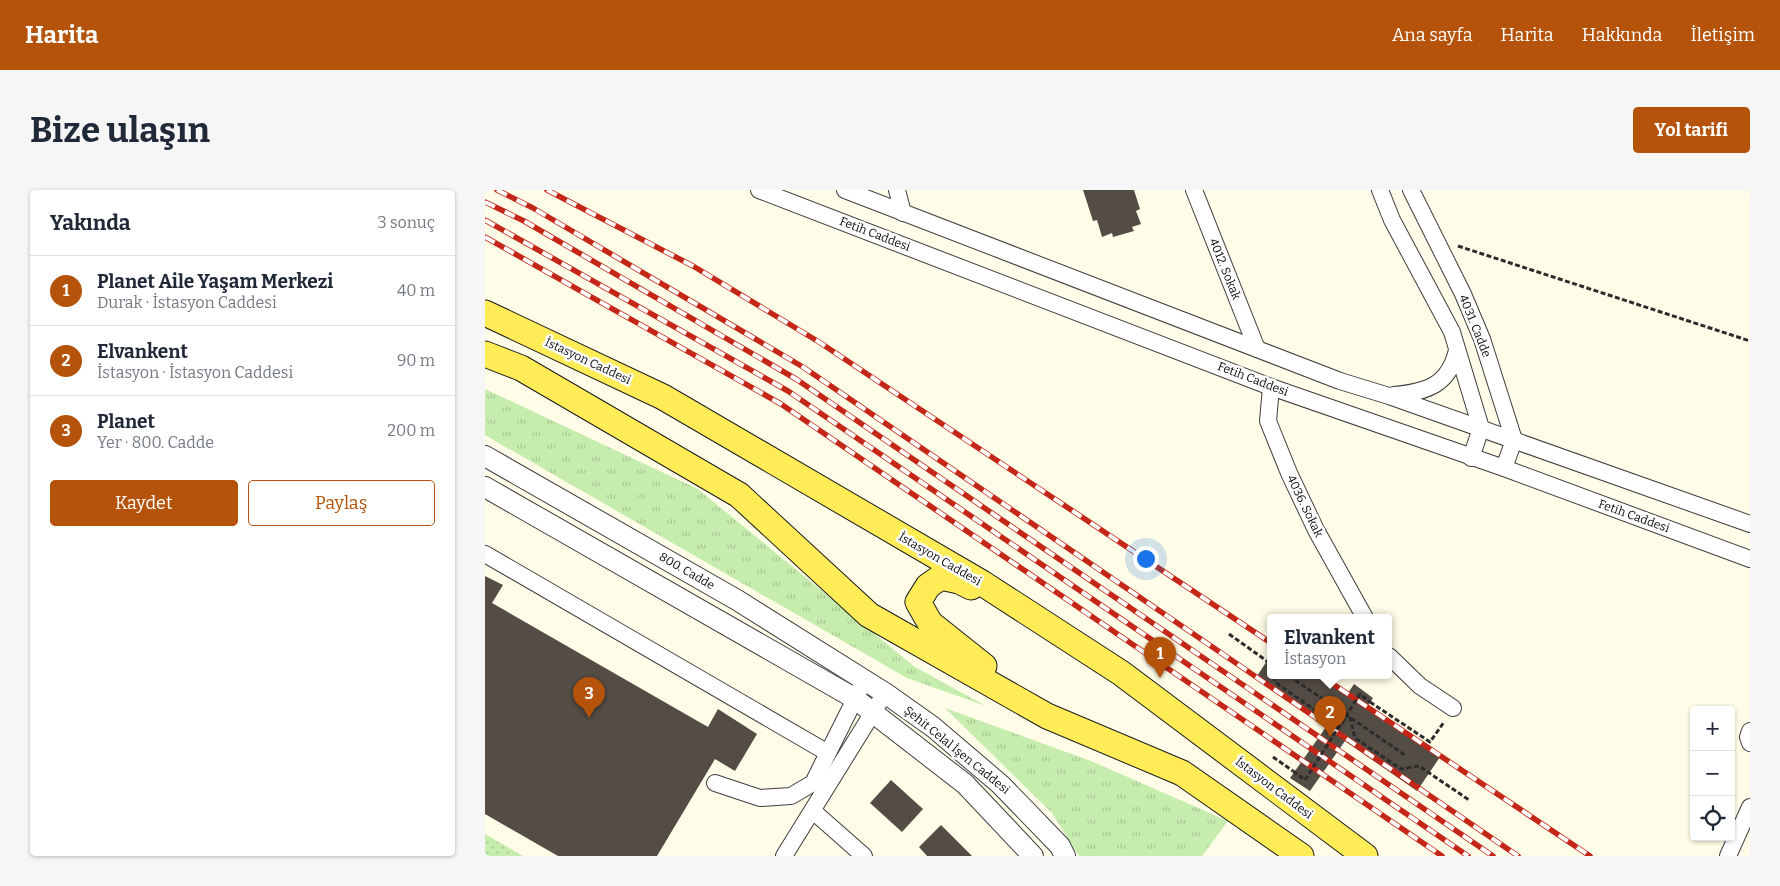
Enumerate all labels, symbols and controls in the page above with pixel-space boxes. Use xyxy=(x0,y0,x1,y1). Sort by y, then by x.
text: Harita xyxy=(25,21,99,49)
text: Ana sayfa xyxy=(1392,24,1473,46)
text: Harita xyxy=(1501,24,1554,46)
text: Hakkında xyxy=(1582,24,1662,46)
text: İletişim xyxy=(1690,24,1755,46)
button: Yol tarifi xyxy=(1633,107,1750,153)
text: Bize ulaşın xyxy=(30,109,210,151)
text: Yakında xyxy=(50,210,131,236)
text: 3 sonuç xyxy=(378,213,435,232)
street label: Fetih Caddesi xyxy=(838,214,913,254)
street label: 4012. Sokak xyxy=(1206,236,1244,302)
text: Planet Aile Yaşam Merkezi xyxy=(97,270,333,293)
text: 1 xyxy=(63,281,69,300)
text: 40 m xyxy=(397,281,435,300)
text: Durak · İstasyon Caddesi xyxy=(97,293,277,312)
street label: 4031. Cadde xyxy=(1456,293,1494,359)
street label: İstasyon Caddesi xyxy=(543,334,634,387)
text: Elvankent xyxy=(97,340,188,363)
text: 2 xyxy=(61,351,71,370)
text: 90 m xyxy=(397,351,435,370)
street label: Fetih Caddesi xyxy=(1216,359,1291,399)
text: İstasyon · İstasyon Caddesi xyxy=(97,363,293,382)
text: Planet xyxy=(97,410,155,433)
text: 3 xyxy=(61,421,71,440)
text: 200 m xyxy=(387,421,435,440)
text: Yer · 800. Cadde xyxy=(97,433,214,452)
street label: 4036. Sokak xyxy=(1284,473,1326,539)
button: Kaydet xyxy=(50,480,238,526)
button: Paylaş xyxy=(248,480,435,526)
street label: Fetih Caddesi xyxy=(1597,497,1672,535)
street label: İstasyon Caddesi xyxy=(896,529,985,589)
your location xyxy=(1133,546,1159,572)
street label: 800. Cadde xyxy=(657,550,717,592)
popup xyxy=(1267,614,1392,679)
text: Elvankent xyxy=(1284,626,1375,649)
pin: 1 xyxy=(1144,637,1176,678)
text: İstasyon xyxy=(1284,649,1346,668)
pin: 3 xyxy=(573,677,605,718)
pin: 2 xyxy=(1314,696,1346,737)
street label: Şehit Celal İşen Caddesi xyxy=(901,702,1014,797)
map controls xyxy=(1690,706,1735,841)
button: + xyxy=(1690,706,1735,751)
button: − xyxy=(1690,751,1735,796)
street label: İstasyon Caddesi xyxy=(1233,754,1316,822)
button: locate xyxy=(1690,796,1735,841)

